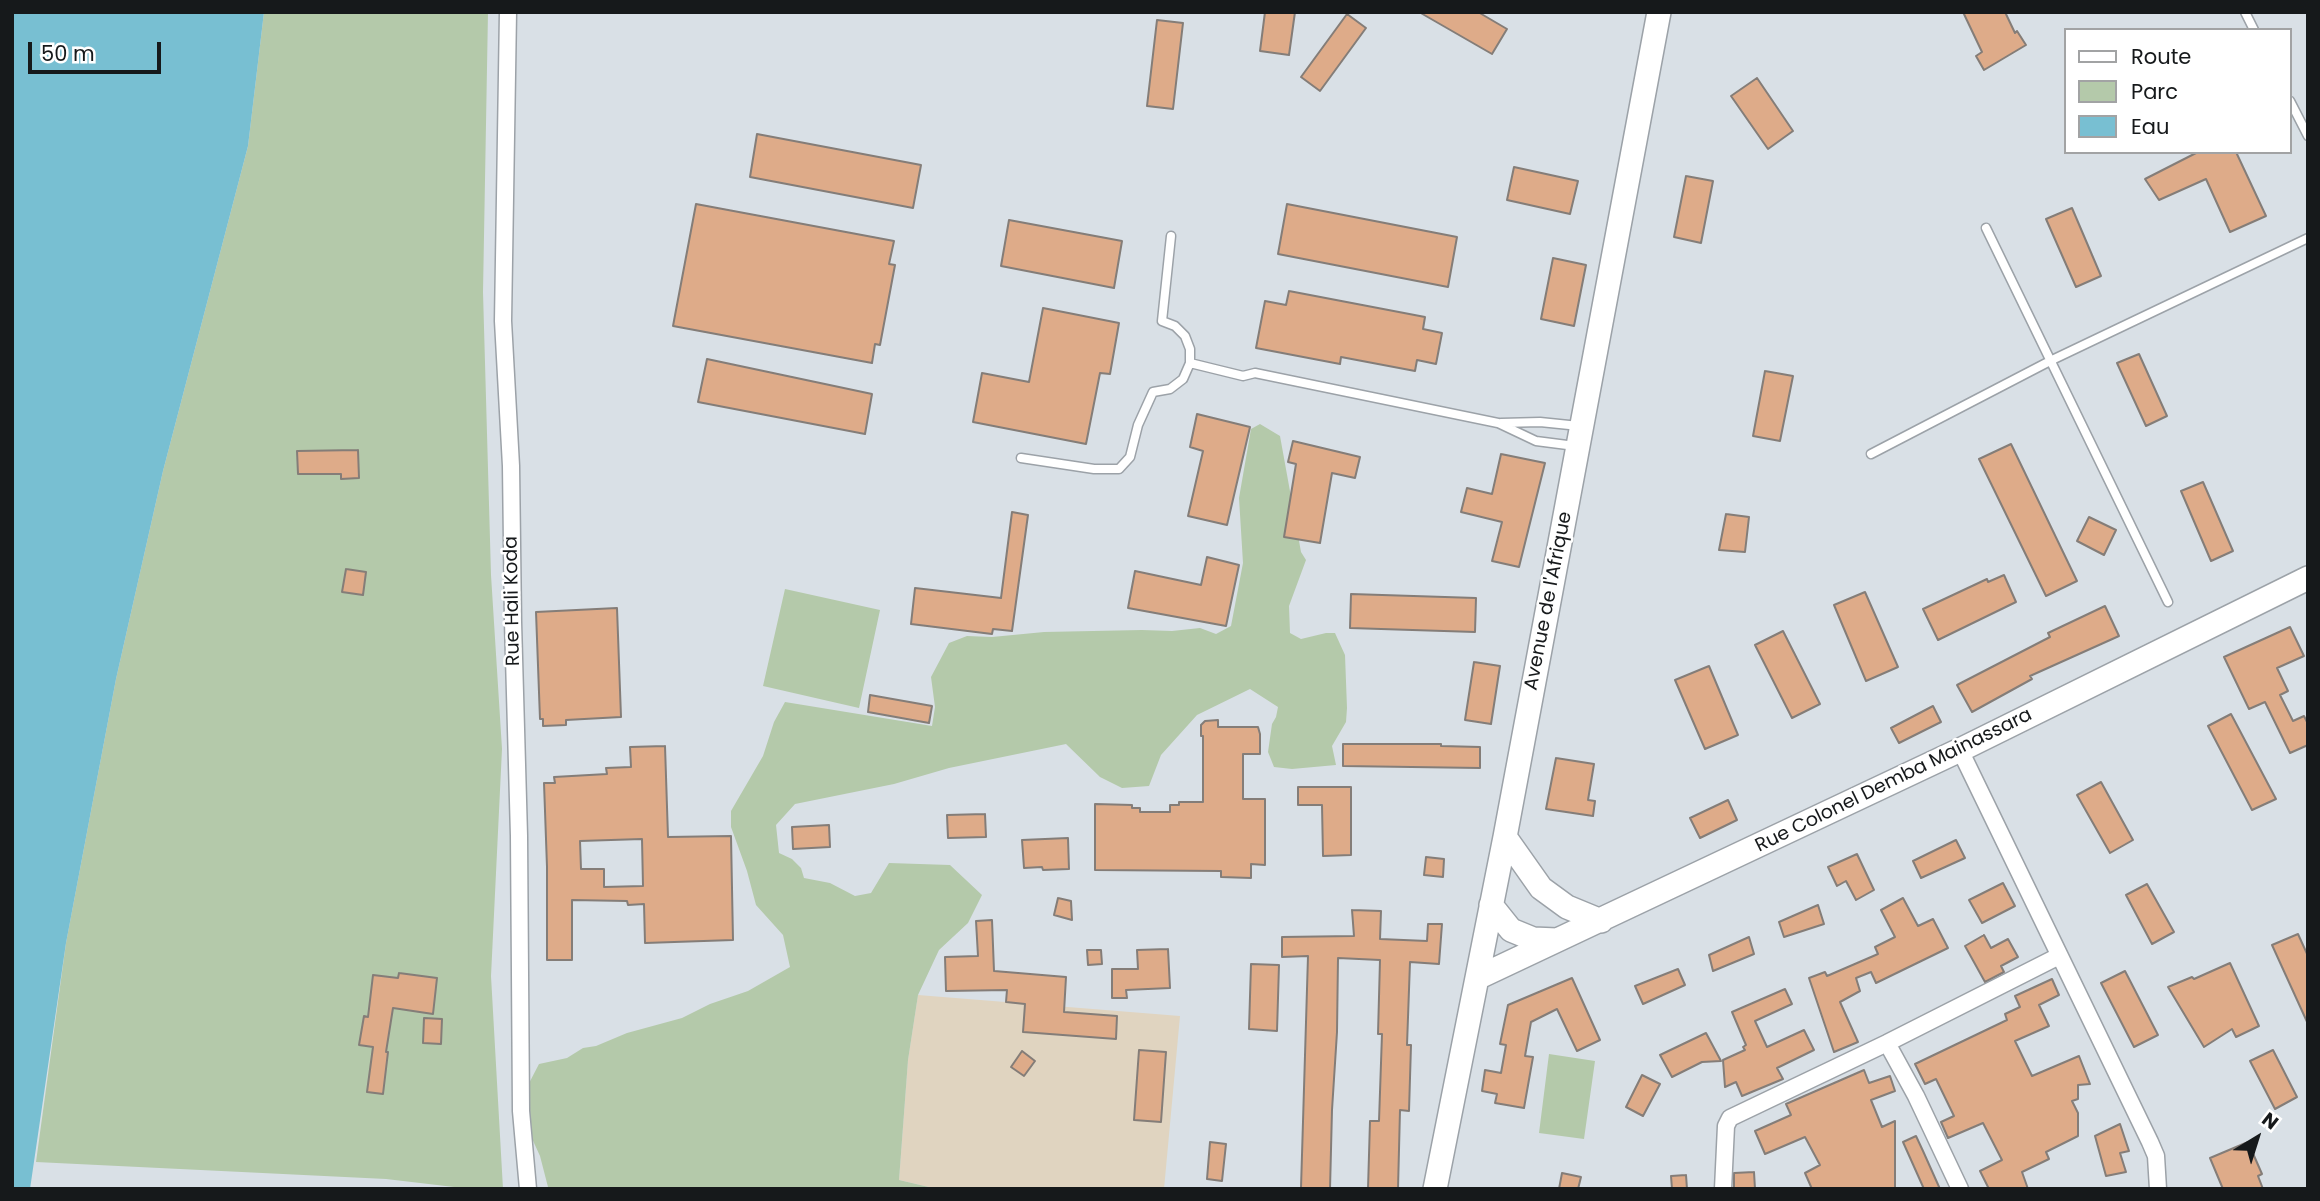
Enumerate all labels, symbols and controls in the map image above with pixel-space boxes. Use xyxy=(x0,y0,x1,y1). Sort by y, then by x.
scale bar xyxy=(32,28,164,72)
legend xyxy=(2064,28,2292,154)
text: 50 m xyxy=(41,39,95,68)
text: Route xyxy=(2131,42,2191,71)
text: Parc xyxy=(2131,77,2178,106)
text: Eau xyxy=(2131,112,2169,141)
street label: Avenue de l'Afrique xyxy=(1521,510,1577,692)
street label: Rue Hali Koda xyxy=(500,536,526,666)
street label: Rue Colonel Demba Mainassara xyxy=(1752,704,2036,858)
north arrow xyxy=(2222,1103,2292,1173)
text: N xyxy=(2256,1106,2284,1136)

